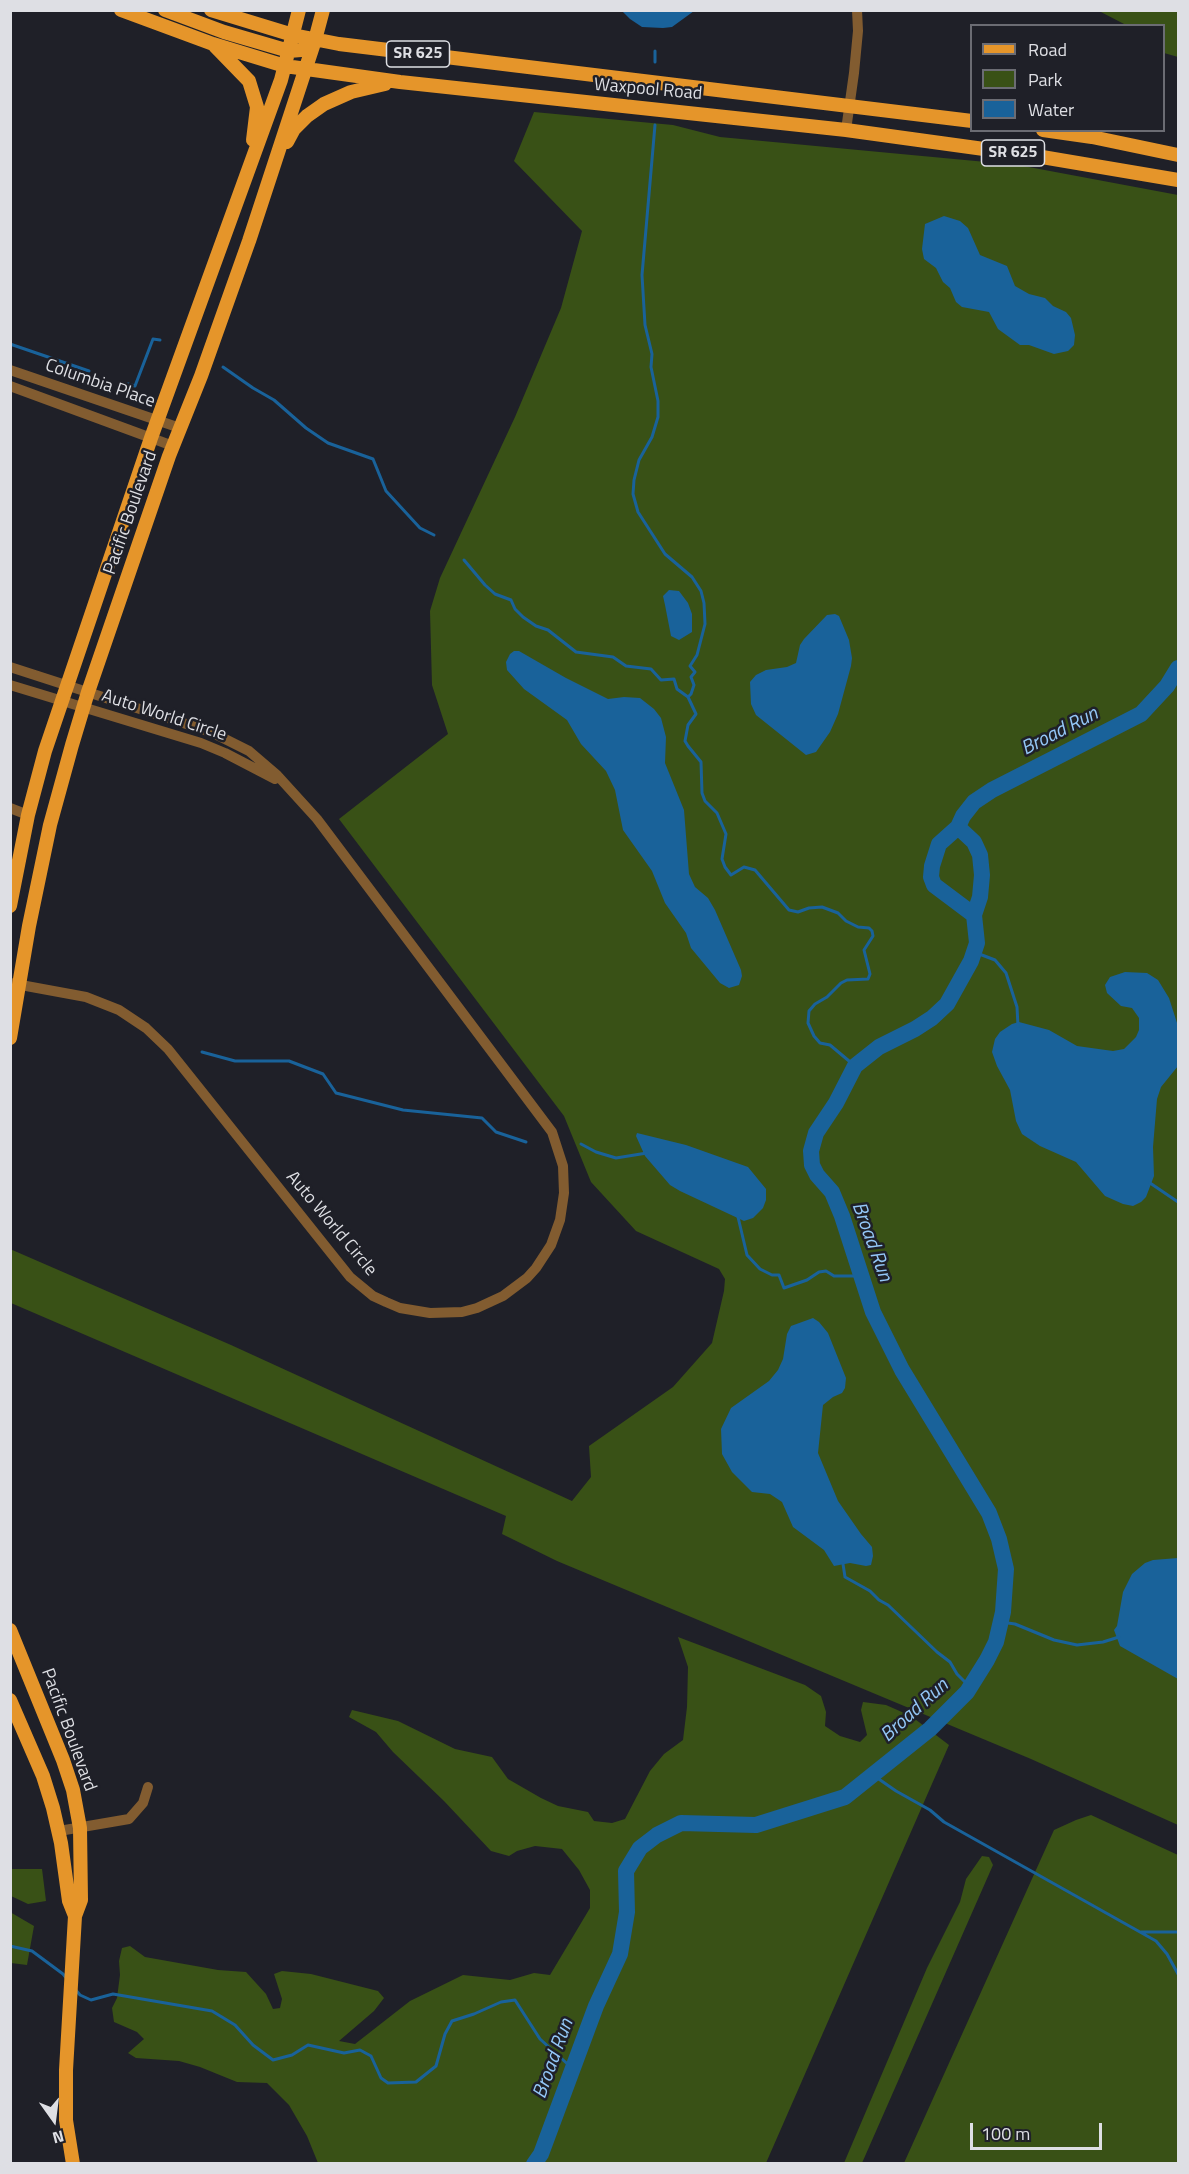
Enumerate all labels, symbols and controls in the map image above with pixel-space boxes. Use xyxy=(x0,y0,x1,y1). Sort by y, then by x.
legend xyxy=(970,24,1165,132)
text: Road xyxy=(1028,36,1067,63)
road number: SR 625 xyxy=(386,41,450,67)
text: Park xyxy=(1028,66,1062,93)
street label: Waxpool Road xyxy=(593,75,703,105)
text: Water xyxy=(1028,96,1074,123)
road number: SR 625 xyxy=(982,140,1044,166)
street label: Columbia Place xyxy=(42,355,158,413)
street label: Pacific Boulevard xyxy=(100,448,162,578)
street label: Auto World Circle xyxy=(99,686,229,746)
water label: Broad Run xyxy=(1018,702,1102,762)
street label: Auto World Circle xyxy=(281,1167,381,1281)
water label: Broad Run xyxy=(846,1199,896,1285)
street label: Pacific Boulevard xyxy=(36,1666,100,1794)
water label: Broad Run xyxy=(876,1674,954,1748)
water label: Broad Run xyxy=(529,2016,579,2102)
north arrow xyxy=(24,2090,84,2150)
scale bar xyxy=(973,2111,1105,2149)
text: 100 m xyxy=(981,2120,1030,2147)
text: N xyxy=(50,2124,67,2150)

